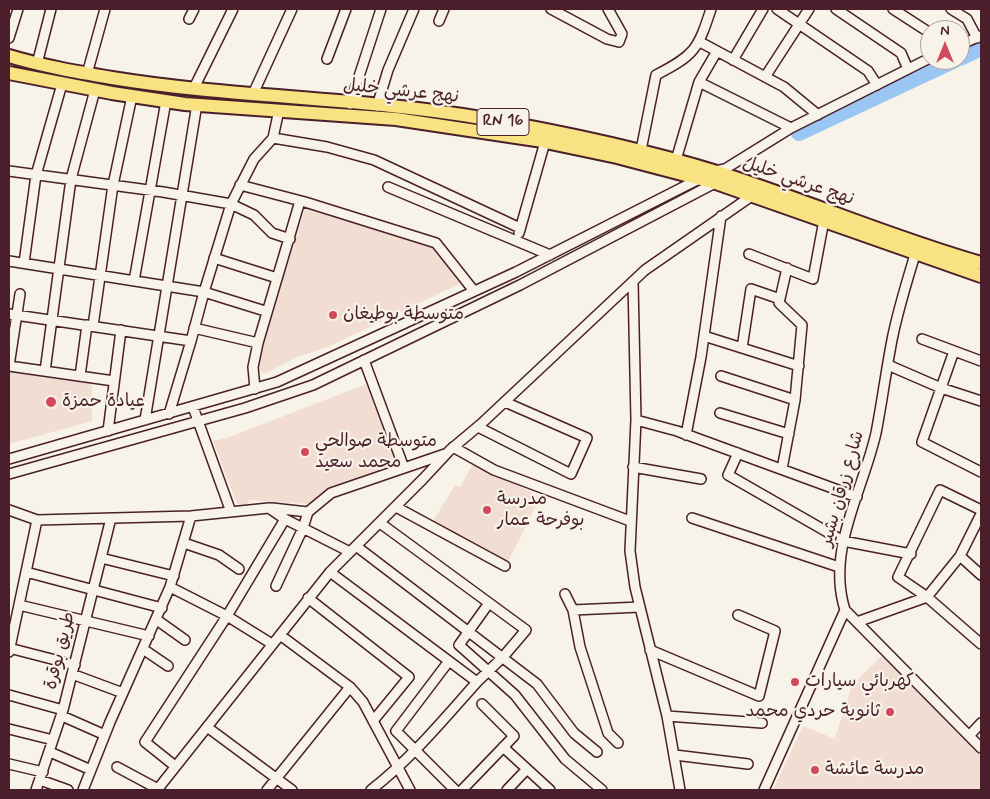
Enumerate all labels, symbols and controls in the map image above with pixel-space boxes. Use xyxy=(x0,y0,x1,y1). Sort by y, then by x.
north arrow xyxy=(920,20,970,70)
text: N xyxy=(940,22,950,40)
street label: نهج عرشي خليل xyxy=(342,75,460,109)
road number: RN 16 xyxy=(477,108,529,136)
street label: نهج عرشي خليل xyxy=(739,153,857,211)
place label: متوسطة بوطيغان xyxy=(343,304,464,326)
marker: متوسطة بوطيغان xyxy=(327,309,339,321)
place label: عيادة حمزة xyxy=(62,391,145,413)
marker: عيادة حمزة xyxy=(44,395,58,409)
street label: شارع زرقان بشير xyxy=(816,429,870,549)
place label: متوسطة صوالحي محمد سعيد xyxy=(315,431,437,474)
marker: متوسطة صوالحي محمد سعيد xyxy=(299,446,311,458)
place label: مدرسة بوفرحة عمار xyxy=(497,489,585,532)
marker: مدرسة بوفرحة عمار xyxy=(481,504,493,516)
street label: طريق بوقرة xyxy=(41,610,81,692)
place label: كهربائي سيارات xyxy=(805,671,914,693)
marker: كهربائي سيارات xyxy=(789,676,801,688)
place label: ثانوية حردي محمد xyxy=(745,701,880,723)
marker: ثانوية حردي محمد xyxy=(884,706,896,718)
place label: مدرسة عائشة xyxy=(825,759,924,781)
marker: مدرسة عائشة xyxy=(809,764,821,776)

